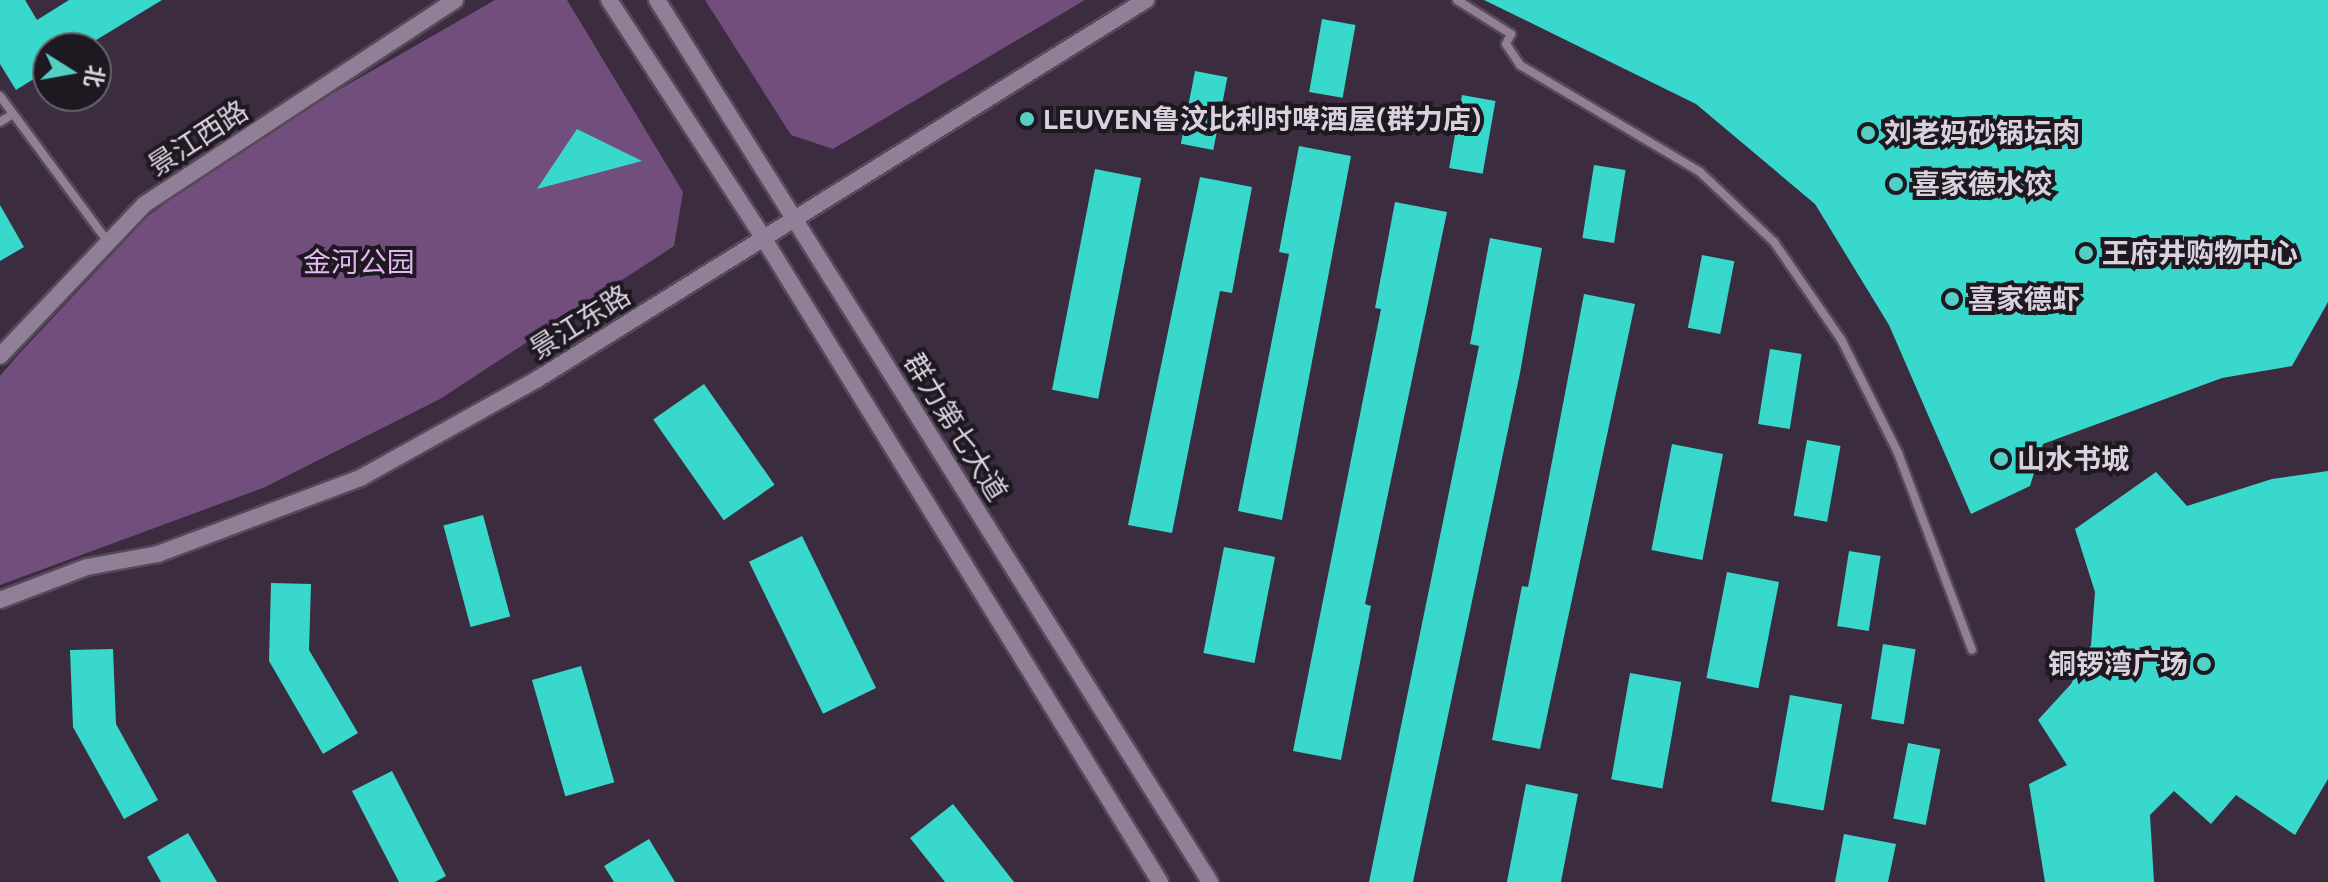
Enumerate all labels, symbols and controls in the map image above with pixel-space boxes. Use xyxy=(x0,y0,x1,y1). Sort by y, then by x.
north arrow xyxy=(32,32,112,112)
text: 北 xyxy=(79,63,109,90)
street label: 景江西路 xyxy=(142,93,254,183)
place label: LEUVEN鲁汶比利时啤酒屋(群力店) xyxy=(1043,102,1481,136)
marker: LEUVEN鲁汶比利时啤酒屋(群力店) xyxy=(1018,110,1036,128)
place label: 刘老妈砂锅坛肉 xyxy=(1884,116,2080,150)
marker: 刘老妈砂锅坛肉 xyxy=(1859,124,1877,142)
place label: 喜家德水饺 xyxy=(1912,167,2052,201)
marker: 喜家德水饺 xyxy=(1887,175,1905,193)
place label: 王府井购物中心 xyxy=(2102,236,2298,270)
marker: 王府井购物中心 xyxy=(2077,244,2095,262)
park label: 金河公园 xyxy=(303,245,415,279)
street label: 景江东路 xyxy=(524,278,636,366)
place label: 喜家德虾 xyxy=(1968,282,2080,316)
marker: 喜家德虾 xyxy=(1943,290,1961,308)
street label: 群力第七大道 xyxy=(897,347,1015,507)
place label: 山水书城 xyxy=(2017,442,2129,476)
marker: 山水书城 xyxy=(1992,450,2010,468)
place label: 铜锣湾广场 xyxy=(2048,647,2188,681)
marker: 铜锣湾广场 xyxy=(2195,655,2213,673)

